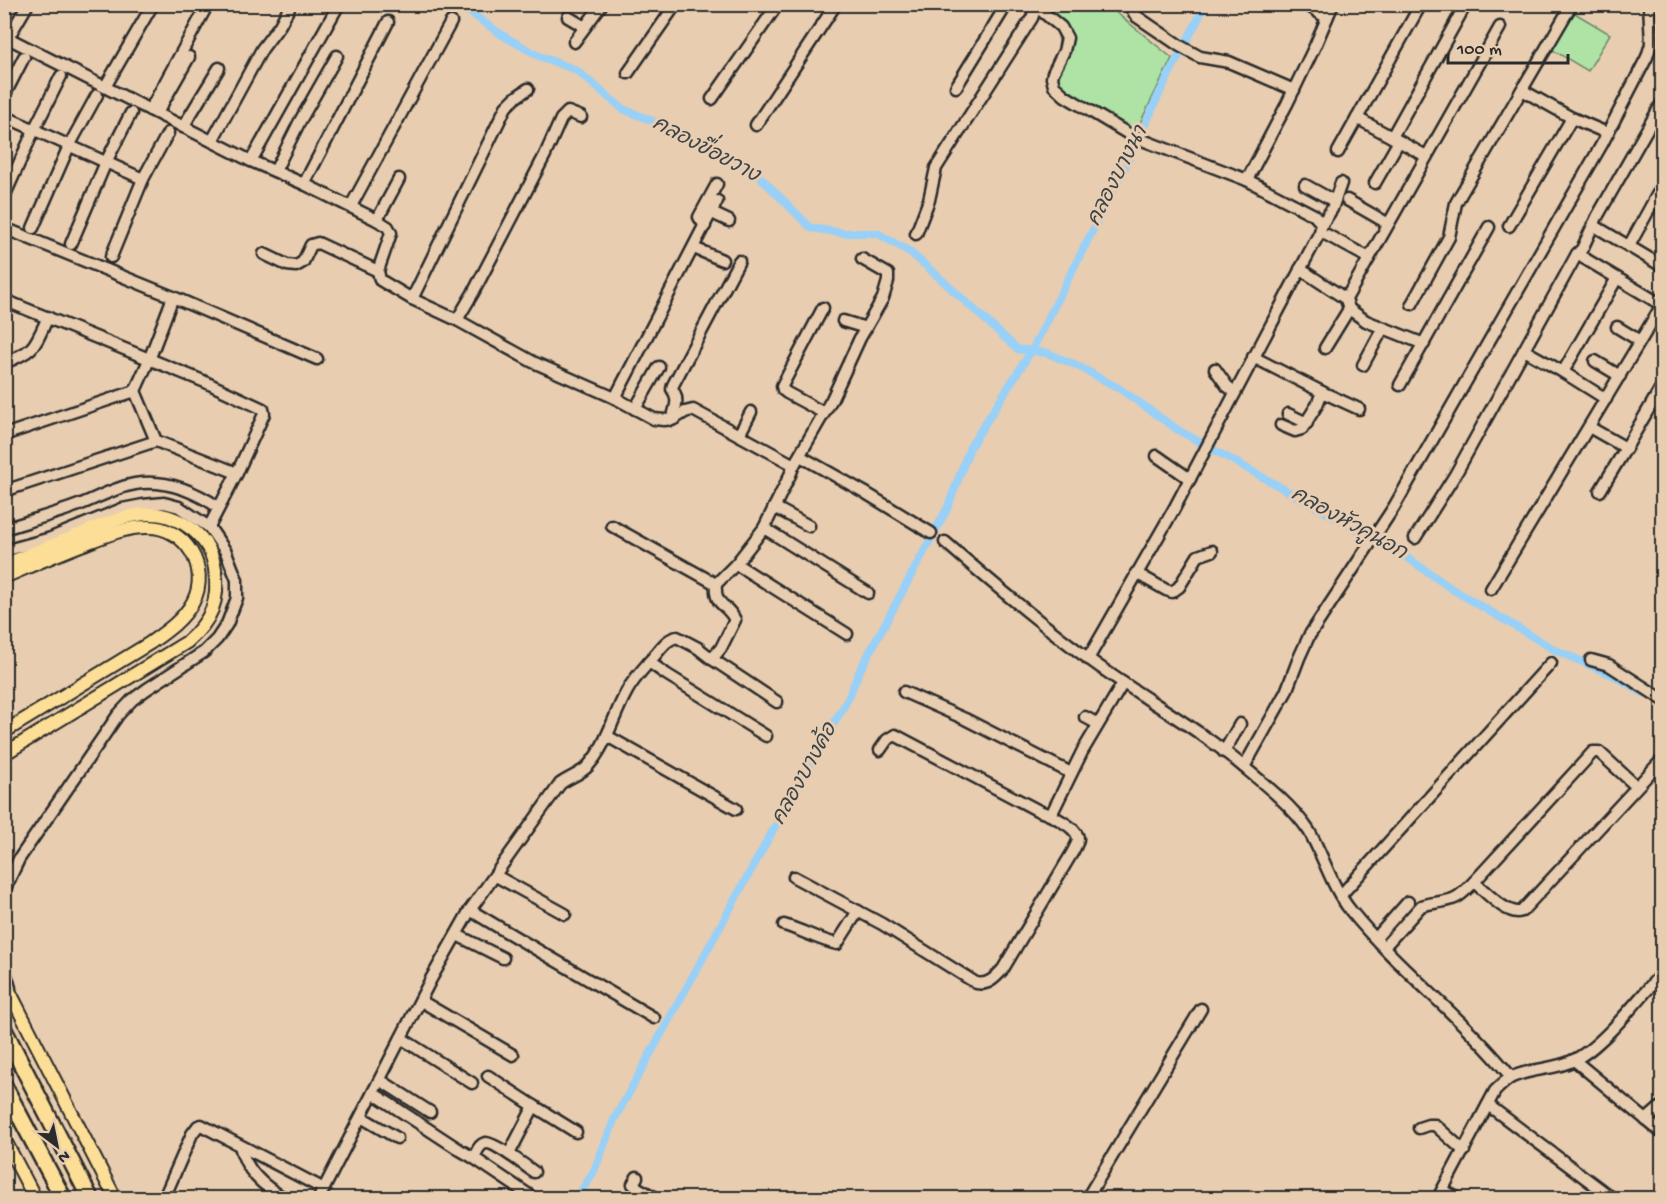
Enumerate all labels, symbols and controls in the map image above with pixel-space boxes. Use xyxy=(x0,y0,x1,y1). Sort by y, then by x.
scale bar xyxy=(1448,27,1568,65)
text: 100 m xyxy=(1456,40,1502,61)
water label: คลองขื่อขวาง xyxy=(647,104,769,190)
water label: คลองบางนา xyxy=(1083,121,1156,231)
water label: คลองหัวคูนอก xyxy=(1286,480,1413,568)
water label: คลองบางค้อ xyxy=(764,716,845,830)
north arrow xyxy=(27,1116,87,1176)
text: N xyxy=(53,1145,73,1167)

